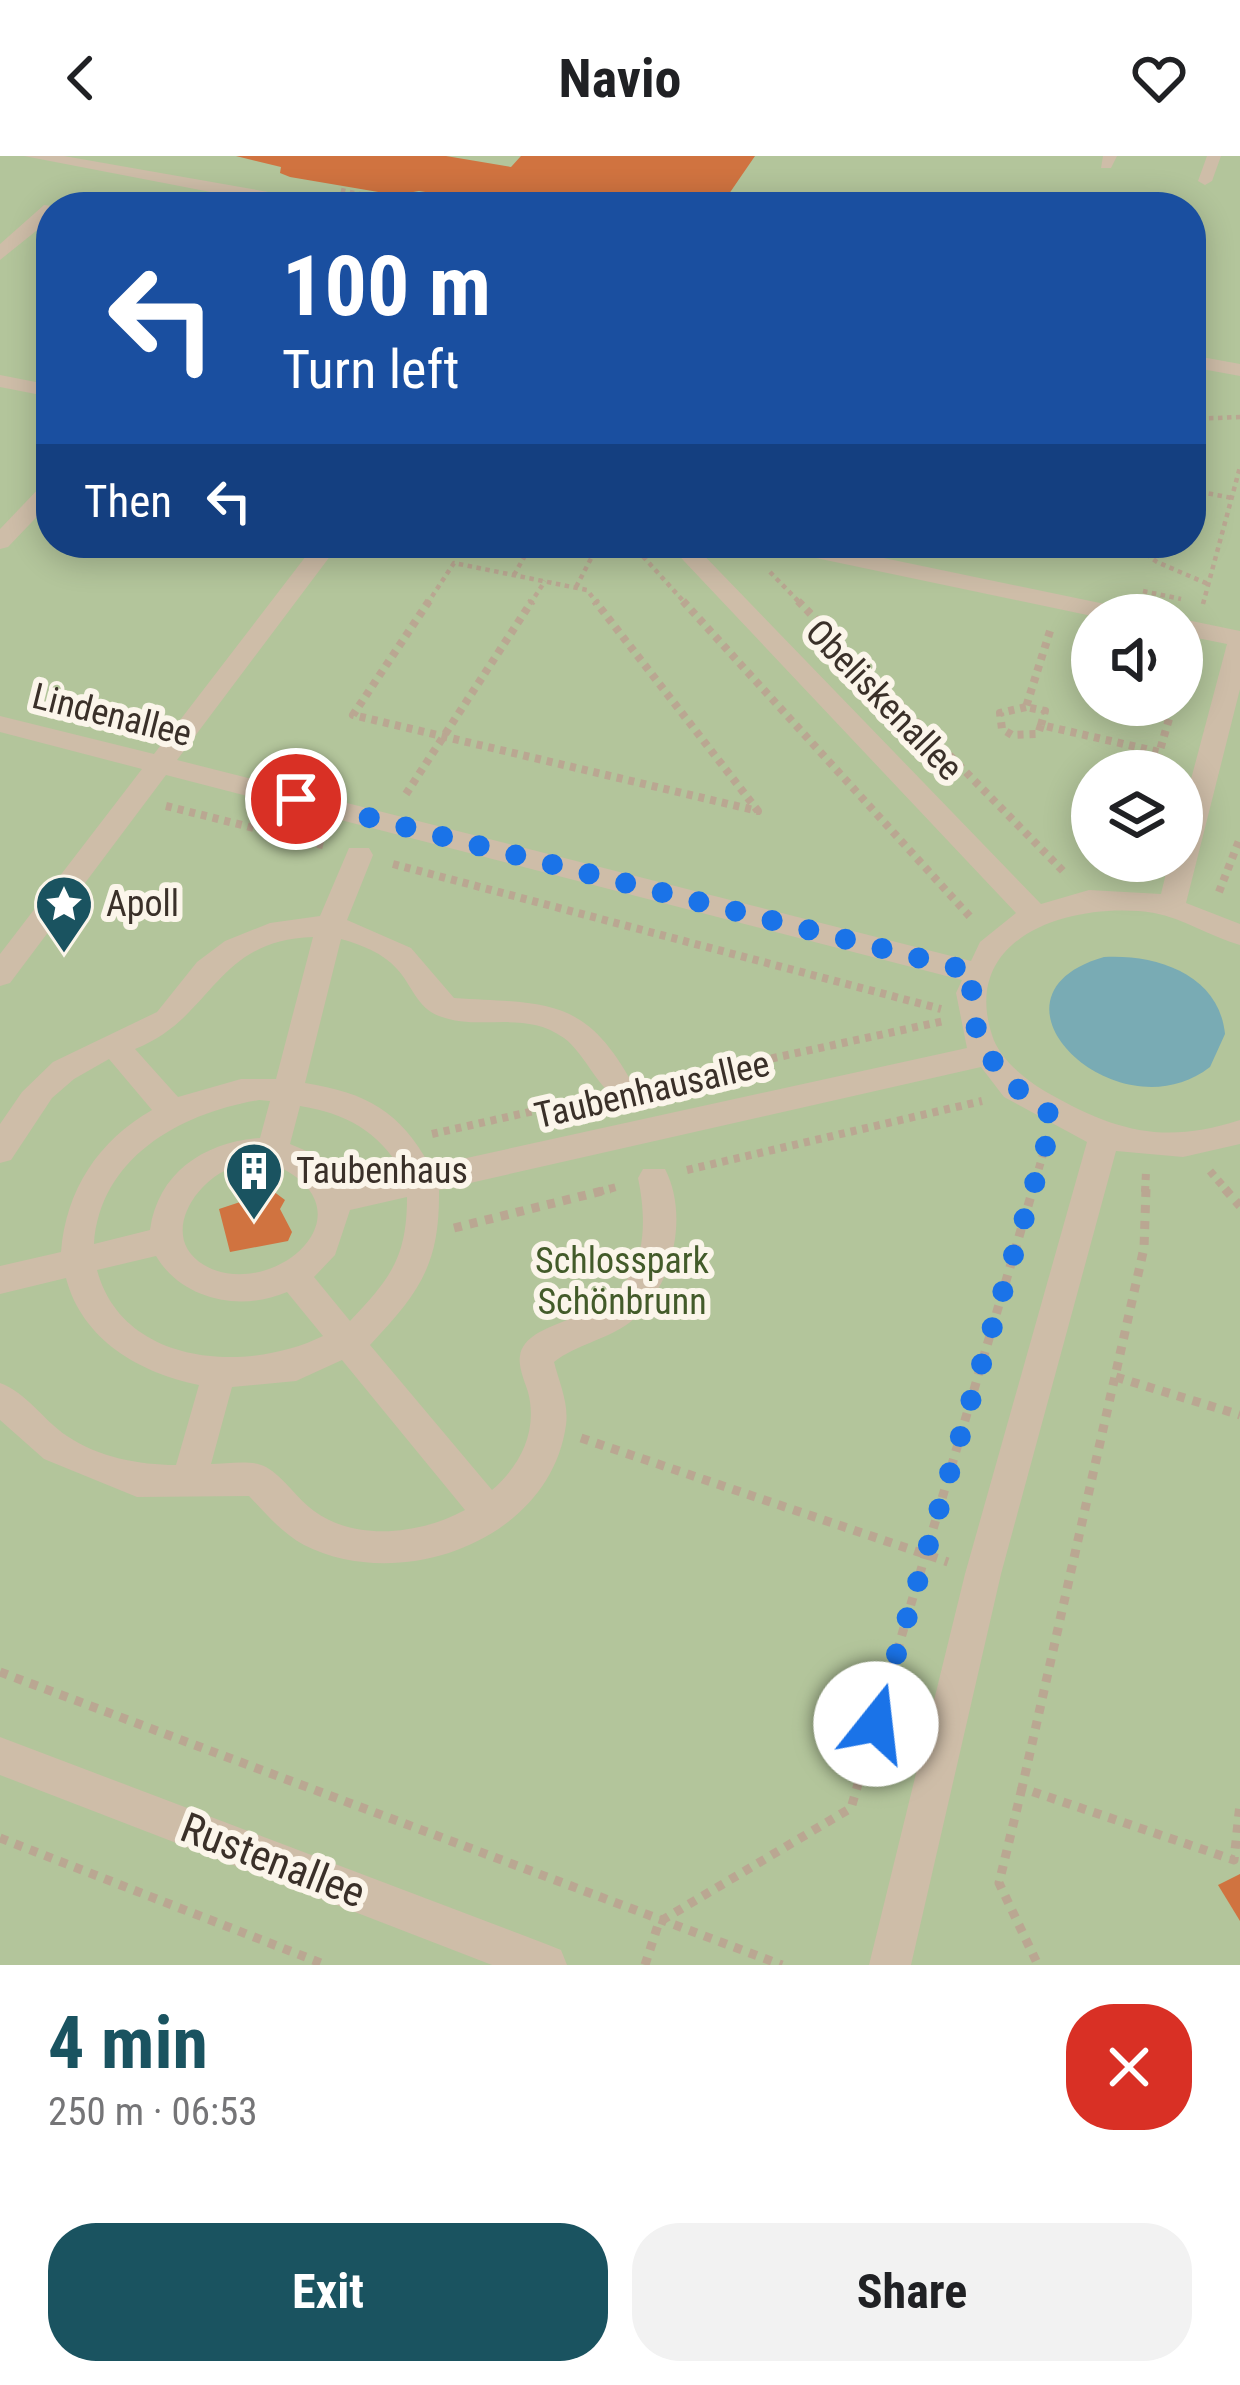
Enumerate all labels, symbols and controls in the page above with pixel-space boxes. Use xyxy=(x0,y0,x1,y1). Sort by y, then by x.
icon: back xyxy=(48,45,114,111)
icon: heart xyxy=(1126,45,1192,111)
text: Navio xyxy=(559,47,681,110)
text: 100 m xyxy=(282,237,491,336)
icon: left xyxy=(84,240,240,396)
text: Turn left xyxy=(282,338,459,401)
icon: left xyxy=(196,468,262,534)
text: Then xyxy=(84,475,172,528)
map controls xyxy=(1071,594,1203,882)
button: sound xyxy=(1071,594,1203,726)
street label: Obeliskenallee xyxy=(797,611,971,789)
street label: Lindenallee xyxy=(28,675,196,755)
pin xyxy=(245,748,347,850)
button: layers xyxy=(1071,750,1203,882)
icon: arrive xyxy=(263,766,329,832)
place icon: Apoll xyxy=(33,873,95,955)
place label: Apoll xyxy=(106,883,179,925)
street label: Taubenhausallee xyxy=(531,1043,773,1137)
building icon: Taubenhaus xyxy=(223,1140,285,1222)
place label: Taubenhaus xyxy=(296,1150,468,1192)
park label: Schlosspark Schönbrunn xyxy=(535,1240,709,1323)
position arrow xyxy=(813,1661,939,1787)
street label: Rustenallee xyxy=(174,1803,372,1917)
text: 4 min xyxy=(48,2001,208,2086)
button: close xyxy=(1066,2004,1192,2130)
text: 250 m · 06:53 xyxy=(48,2089,258,2135)
button: Exit xyxy=(48,2223,608,2361)
button: Share xyxy=(632,2223,1192,2361)

